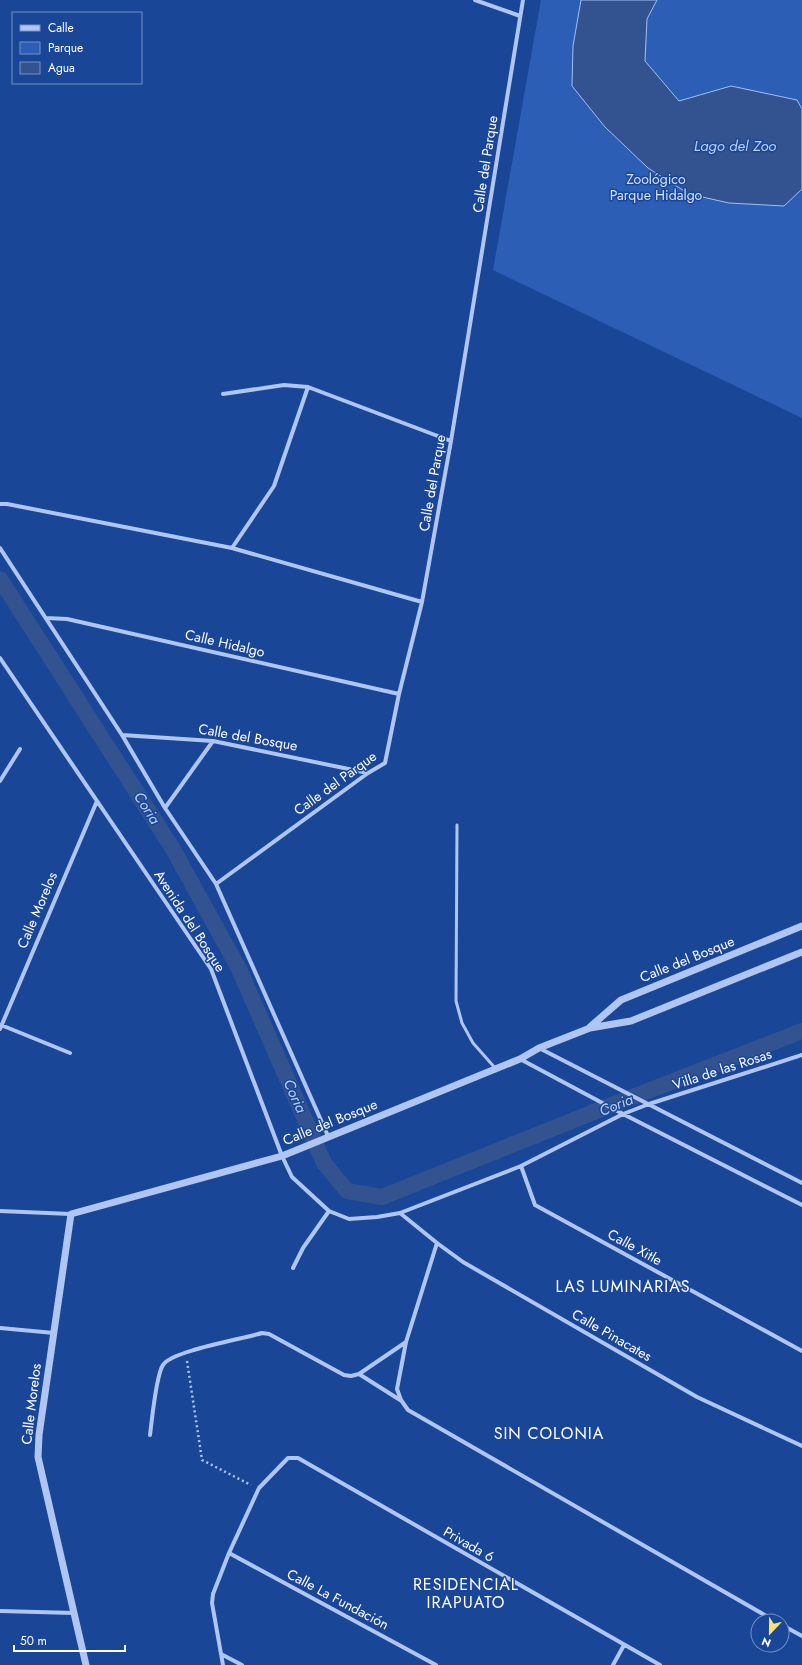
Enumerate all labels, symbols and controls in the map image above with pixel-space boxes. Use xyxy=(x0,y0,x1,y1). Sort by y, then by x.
legend xyxy=(12,12,142,84)
text: Calle xyxy=(48,19,74,37)
text: Parque xyxy=(48,39,83,57)
text: Agua xyxy=(48,59,75,77)
street label: Calle del Parque xyxy=(467,114,503,214)
water label: Lago del Zoo xyxy=(694,135,776,157)
park label: Zoológico Parque Hidalgo xyxy=(610,169,703,205)
street label: Calle del Parque xyxy=(414,433,450,533)
street label: Calle Hidalgo xyxy=(183,624,267,662)
street label: Calle del Bosque xyxy=(197,718,299,756)
street label: Calle del Parque xyxy=(290,746,380,820)
water label: Coria xyxy=(128,787,166,829)
street label: Avenida del Bosque xyxy=(150,866,230,976)
street label: Calle Morelos xyxy=(12,868,62,951)
street label: Calle del Bosque xyxy=(637,931,737,987)
street label: Villa de las Rosas xyxy=(670,1043,774,1094)
water label: Coria xyxy=(278,1076,312,1117)
water label: Coria xyxy=(596,1088,637,1122)
street label: Calle del Bosque xyxy=(280,1094,380,1150)
street label: Calle Xitle xyxy=(604,1224,666,1270)
district label: LAS LUMINARIAS xyxy=(555,1275,691,1298)
street label: Calle Pinacates xyxy=(568,1304,656,1366)
street label: Calle Morelos xyxy=(16,1362,46,1446)
district label: SIN COLONIA xyxy=(494,1422,604,1445)
street label: Privada 6 xyxy=(440,1521,498,1567)
street label: Calle La Fundación xyxy=(283,1564,393,1634)
district label: RESIDENCIAL IRAPUATO xyxy=(413,1573,519,1614)
north arrow xyxy=(750,1613,790,1653)
scale bar xyxy=(14,1627,125,1653)
text: 50 m xyxy=(20,1632,47,1650)
text: N xyxy=(759,1633,773,1651)

